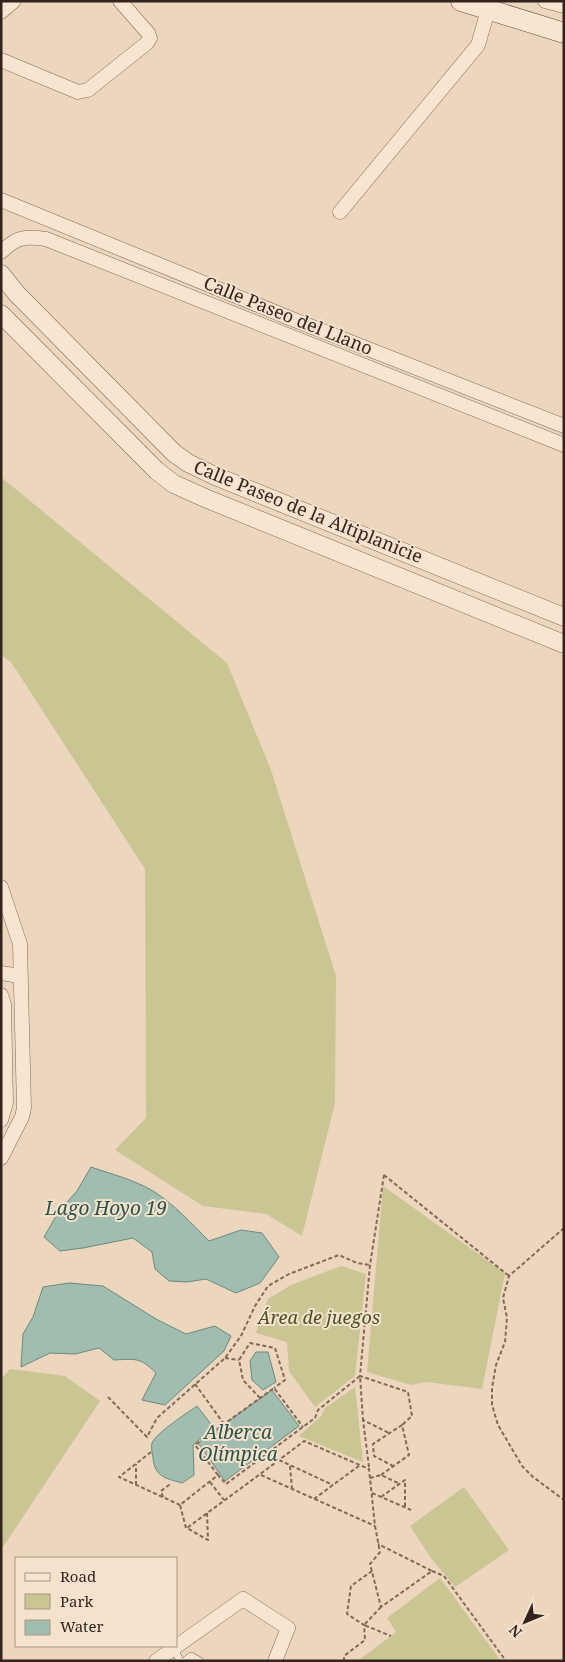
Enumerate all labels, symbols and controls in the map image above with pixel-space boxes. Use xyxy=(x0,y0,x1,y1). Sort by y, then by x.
street label: Calle Paseo del Llano xyxy=(200,270,376,360)
street label: Calle Paseo de la Altiplanicie xyxy=(190,454,426,568)
water label: Lago Hoyo 19 xyxy=(44,1195,167,1221)
park label: Área de juegos xyxy=(256,1305,380,1329)
water label: Alberca Olímpica xyxy=(198,1419,278,1467)
legend xyxy=(15,1557,178,1647)
text: Road xyxy=(60,1566,96,1586)
text: Park xyxy=(60,1591,94,1611)
north arrow xyxy=(500,1597,550,1647)
text: Water xyxy=(60,1616,103,1636)
text: N xyxy=(505,1621,526,1642)

